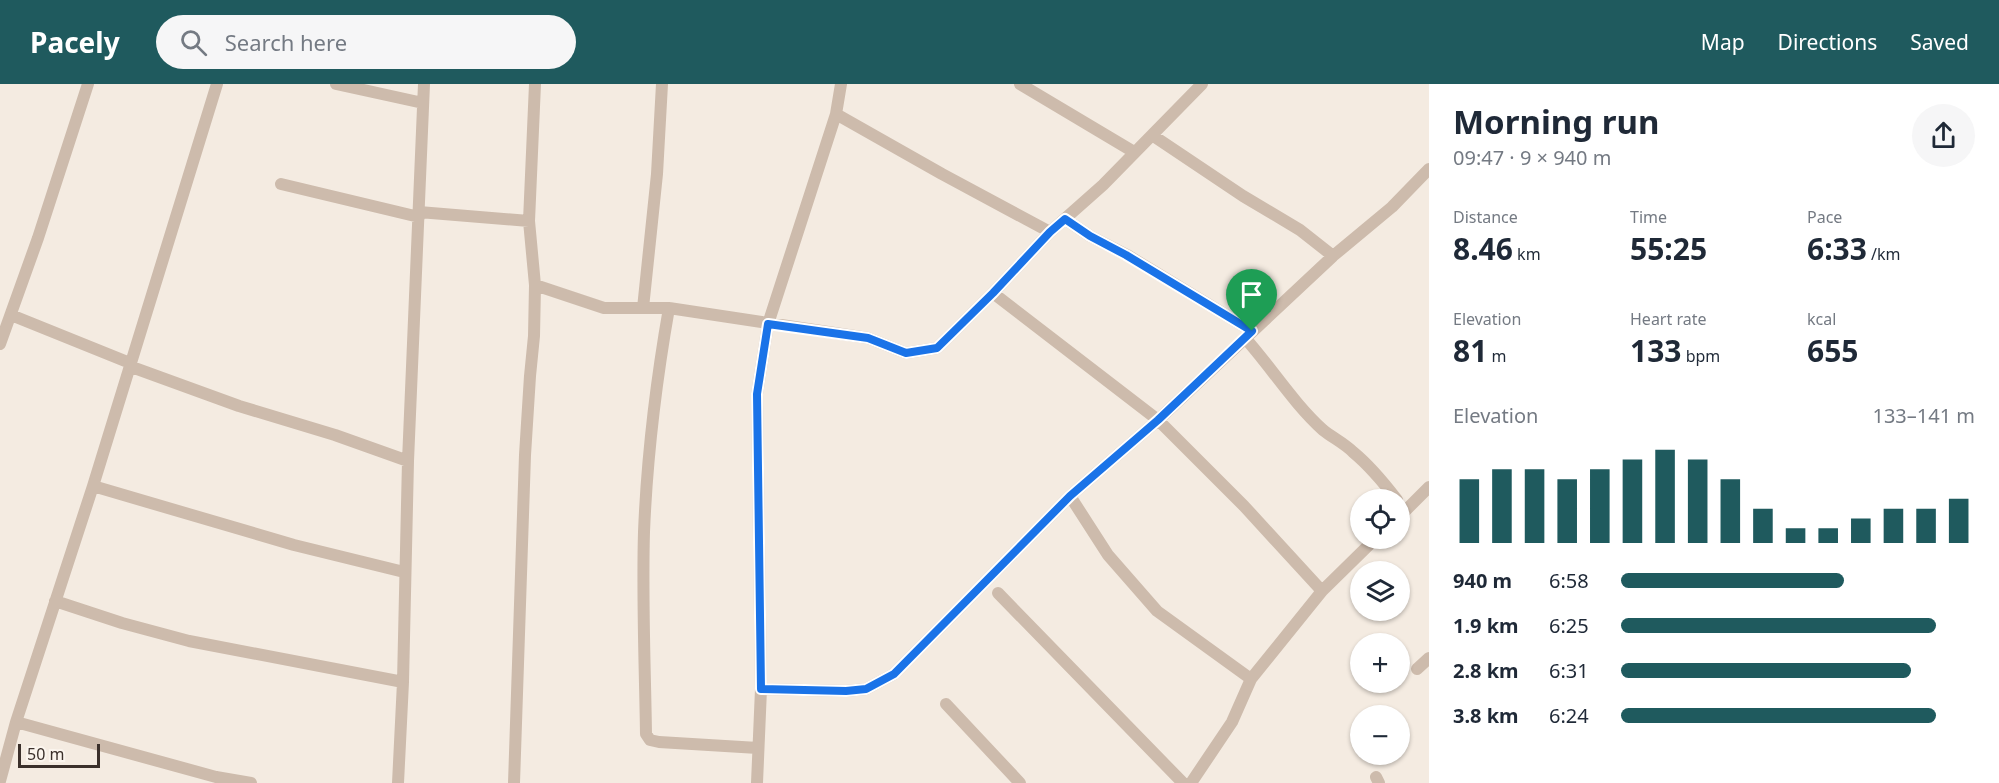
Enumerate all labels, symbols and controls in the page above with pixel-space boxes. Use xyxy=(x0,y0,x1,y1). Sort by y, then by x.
search box xyxy=(156,15,576,69)
text: Pacely xyxy=(30,23,120,61)
icon: search xyxy=(177,26,210,59)
text: Search here xyxy=(225,27,347,57)
text: Map xyxy=(1701,28,1745,56)
text: Directions xyxy=(1778,28,1877,56)
text: Saved xyxy=(1910,28,1969,56)
text: Morning run xyxy=(1453,99,1659,144)
button: share xyxy=(1912,104,1975,167)
text: 09:47 · 9 × 940 m xyxy=(1453,144,1611,171)
text: Distance xyxy=(1453,206,1518,228)
text: Time xyxy=(1630,206,1667,228)
text: Pace xyxy=(1807,206,1842,228)
text: 8.46 xyxy=(1453,228,1513,269)
text: 55:25 xyxy=(1630,228,1707,269)
text: 6:33 xyxy=(1807,228,1867,269)
text: km xyxy=(1513,243,1541,265)
text: /km xyxy=(1867,243,1901,265)
pin xyxy=(1226,269,1277,331)
icon: arrive xyxy=(1235,278,1268,311)
text: Elevation xyxy=(1453,308,1521,330)
text: Heart rate xyxy=(1630,308,1706,330)
text: kcal xyxy=(1807,308,1836,330)
text: 81 xyxy=(1453,330,1487,371)
text: 133 xyxy=(1630,330,1681,371)
text: 655 xyxy=(1807,330,1858,371)
text: m xyxy=(1487,345,1506,367)
text: bpm xyxy=(1681,345,1720,367)
text: Elevation xyxy=(1453,402,1538,429)
text: 133–141 m xyxy=(1872,402,1975,429)
map controls xyxy=(1350,489,1410,765)
button: locate xyxy=(1350,489,1410,549)
button: layers xyxy=(1350,561,1410,621)
text: 940 m xyxy=(1453,567,1512,594)
text: 6:58 xyxy=(1549,567,1589,594)
text: 1.9 km xyxy=(1453,612,1519,639)
text: 6:25 xyxy=(1549,612,1589,639)
button: + xyxy=(1350,633,1410,693)
text: 2.8 km xyxy=(1453,657,1519,684)
text: 6:31 xyxy=(1549,657,1589,684)
text: 3.8 km xyxy=(1453,702,1519,729)
text: 6:24 xyxy=(1549,702,1589,729)
button: − xyxy=(1350,705,1410,765)
scale bar xyxy=(18,741,100,768)
text: 50 m xyxy=(27,743,64,765)

